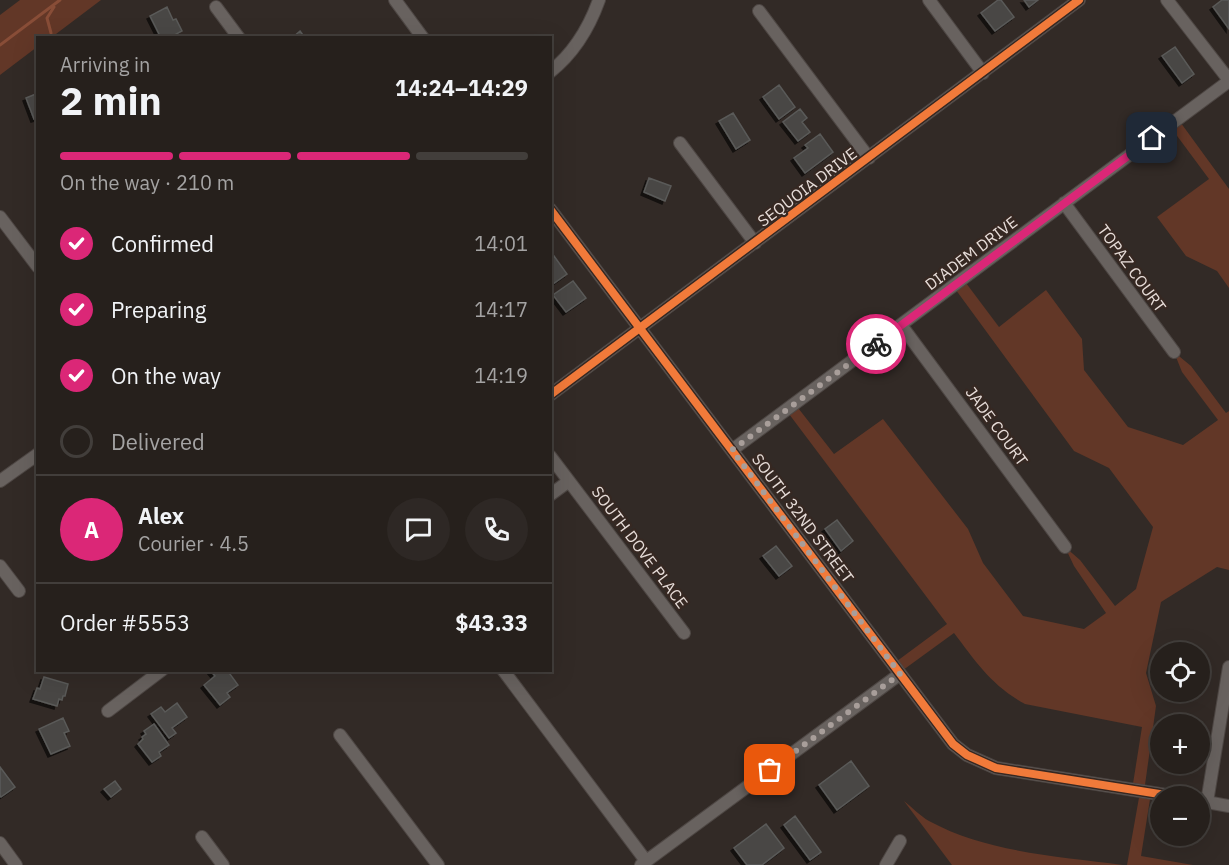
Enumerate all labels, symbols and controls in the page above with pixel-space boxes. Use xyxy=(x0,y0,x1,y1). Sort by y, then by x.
text: Arriving in xyxy=(60,51,150,78)
text: 14:24–14:29 xyxy=(395,73,528,102)
text: 2 min xyxy=(60,75,162,126)
pin xyxy=(1126,112,1177,163)
icon: home xyxy=(1135,121,1168,154)
street label: SEQUOIA DRIVE xyxy=(753,143,861,231)
text: On the way · 210 m xyxy=(60,169,234,196)
street label: DIADEM DRIVE xyxy=(921,212,1021,294)
street label: TOPAZ COURT xyxy=(1094,220,1170,316)
icon: check xyxy=(60,227,93,260)
text: Confirmed xyxy=(111,229,214,258)
text: 14:01 xyxy=(474,230,528,257)
icon: check xyxy=(60,293,93,326)
text: Preparing xyxy=(111,295,206,324)
text: 14:17 xyxy=(474,296,528,323)
courier xyxy=(846,314,906,374)
icon: bike xyxy=(860,328,893,361)
icon: check xyxy=(60,359,93,392)
text: On the way xyxy=(111,361,221,390)
text: 14:19 xyxy=(474,362,528,389)
street label: JADE COURT xyxy=(962,382,1032,470)
text: Delivered xyxy=(111,427,205,456)
street label: SOUTH 32ND STREET xyxy=(748,449,858,587)
street label: SOUTH DOVE PLACE xyxy=(588,482,692,612)
button: chat xyxy=(387,498,450,561)
button: phone xyxy=(465,498,528,561)
text: Alex xyxy=(138,501,184,530)
text: A xyxy=(84,515,99,544)
text: Courier · 4.5 xyxy=(138,530,249,557)
text: Order #5553 xyxy=(60,608,190,637)
text: $43.33 xyxy=(455,608,528,637)
map controls xyxy=(1150,642,1210,846)
button: locate xyxy=(1150,642,1210,702)
button: + xyxy=(1150,714,1210,774)
pin xyxy=(744,744,795,795)
icon: bag xyxy=(753,753,786,786)
button: − xyxy=(1150,786,1210,846)

